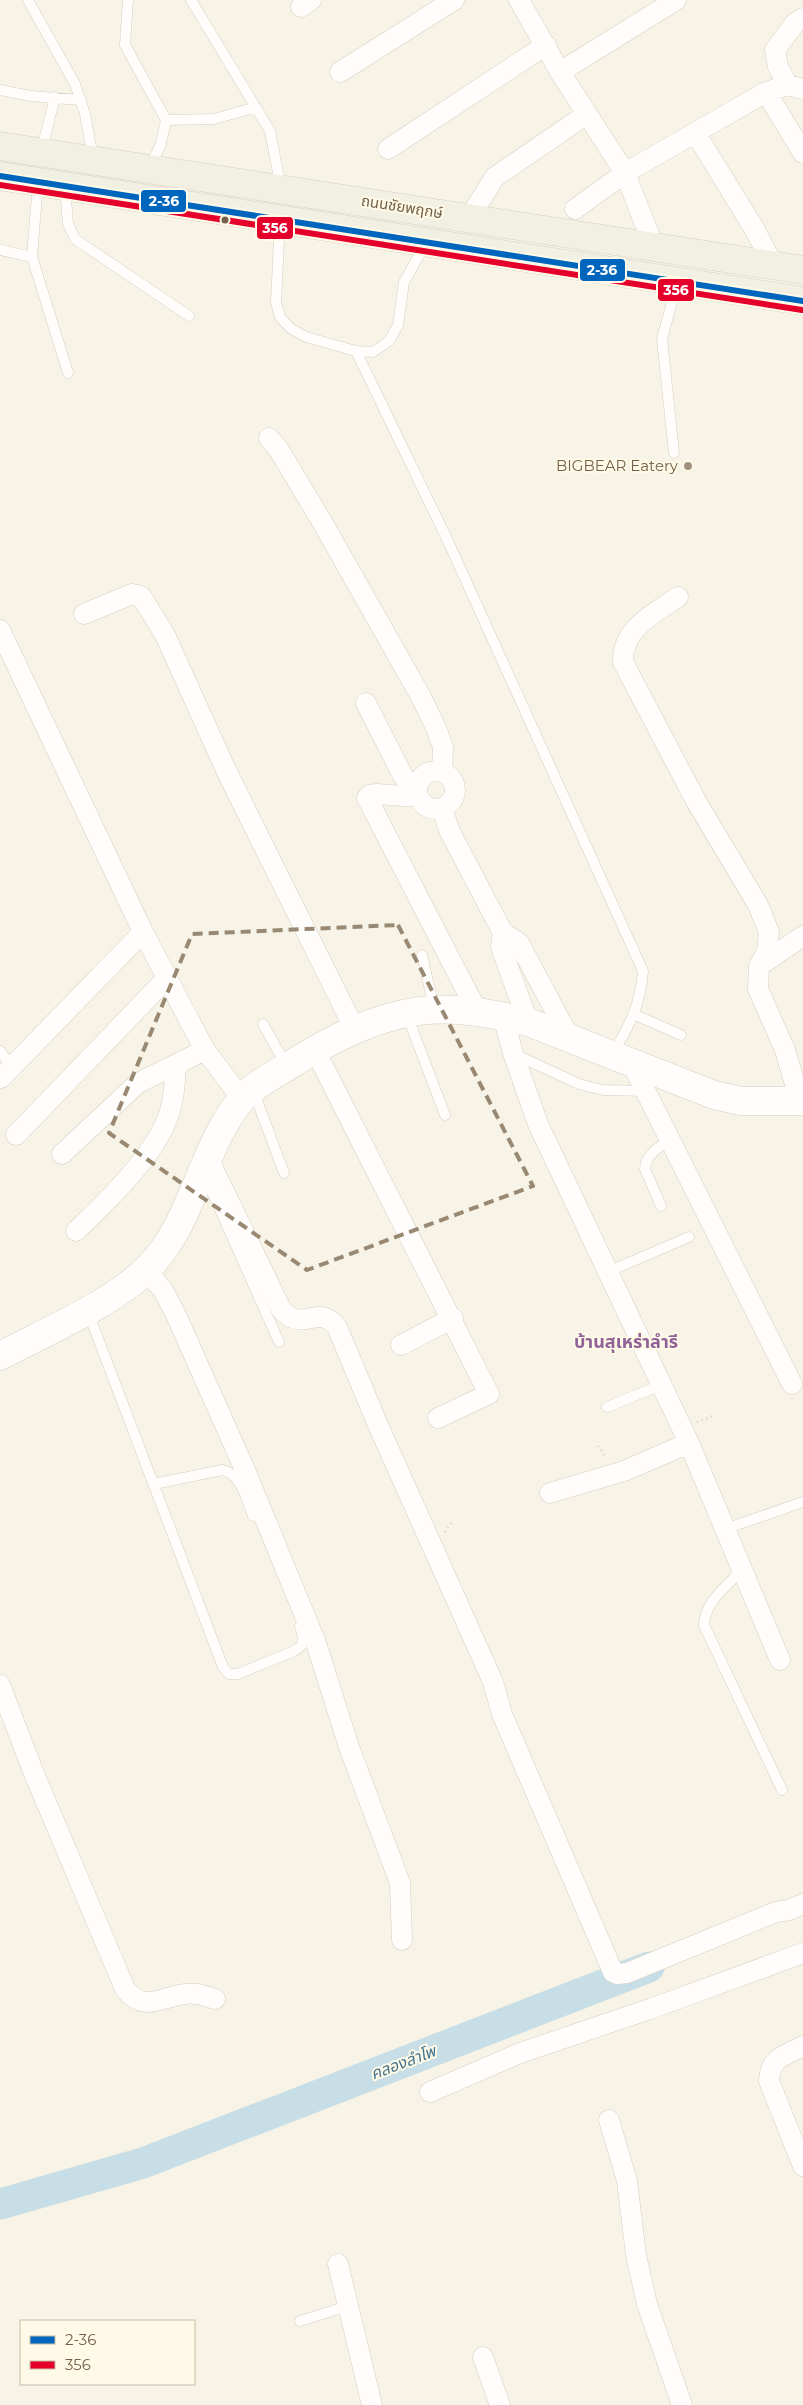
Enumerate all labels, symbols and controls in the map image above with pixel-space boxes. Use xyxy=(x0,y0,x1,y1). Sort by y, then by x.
line badge: 2-36 xyxy=(140,189,187,213)
street label: ถนนชัยพฤกษ์ xyxy=(360,191,445,222)
text: 2-36 xyxy=(149,192,179,210)
unlabelled marker xyxy=(220,215,230,225)
line badge: 356 xyxy=(256,216,294,240)
text: 356 xyxy=(261,219,288,237)
line badge: 2-36 xyxy=(579,258,626,282)
text: 2-36 xyxy=(587,261,617,279)
line badge: 356 xyxy=(657,278,695,302)
text: 356 xyxy=(662,281,689,299)
place label: BIGBEAR Eatery xyxy=(556,456,679,475)
marker: BIGBEAR Eatery xyxy=(682,460,694,472)
district label: บ้านสุเหร่าลำรี xyxy=(574,1331,678,1353)
water label: คลองลำโพ xyxy=(368,2041,440,2084)
legend xyxy=(20,2320,195,2385)
text: 2-36 xyxy=(65,2330,96,2349)
text: 356 xyxy=(65,2355,91,2374)

